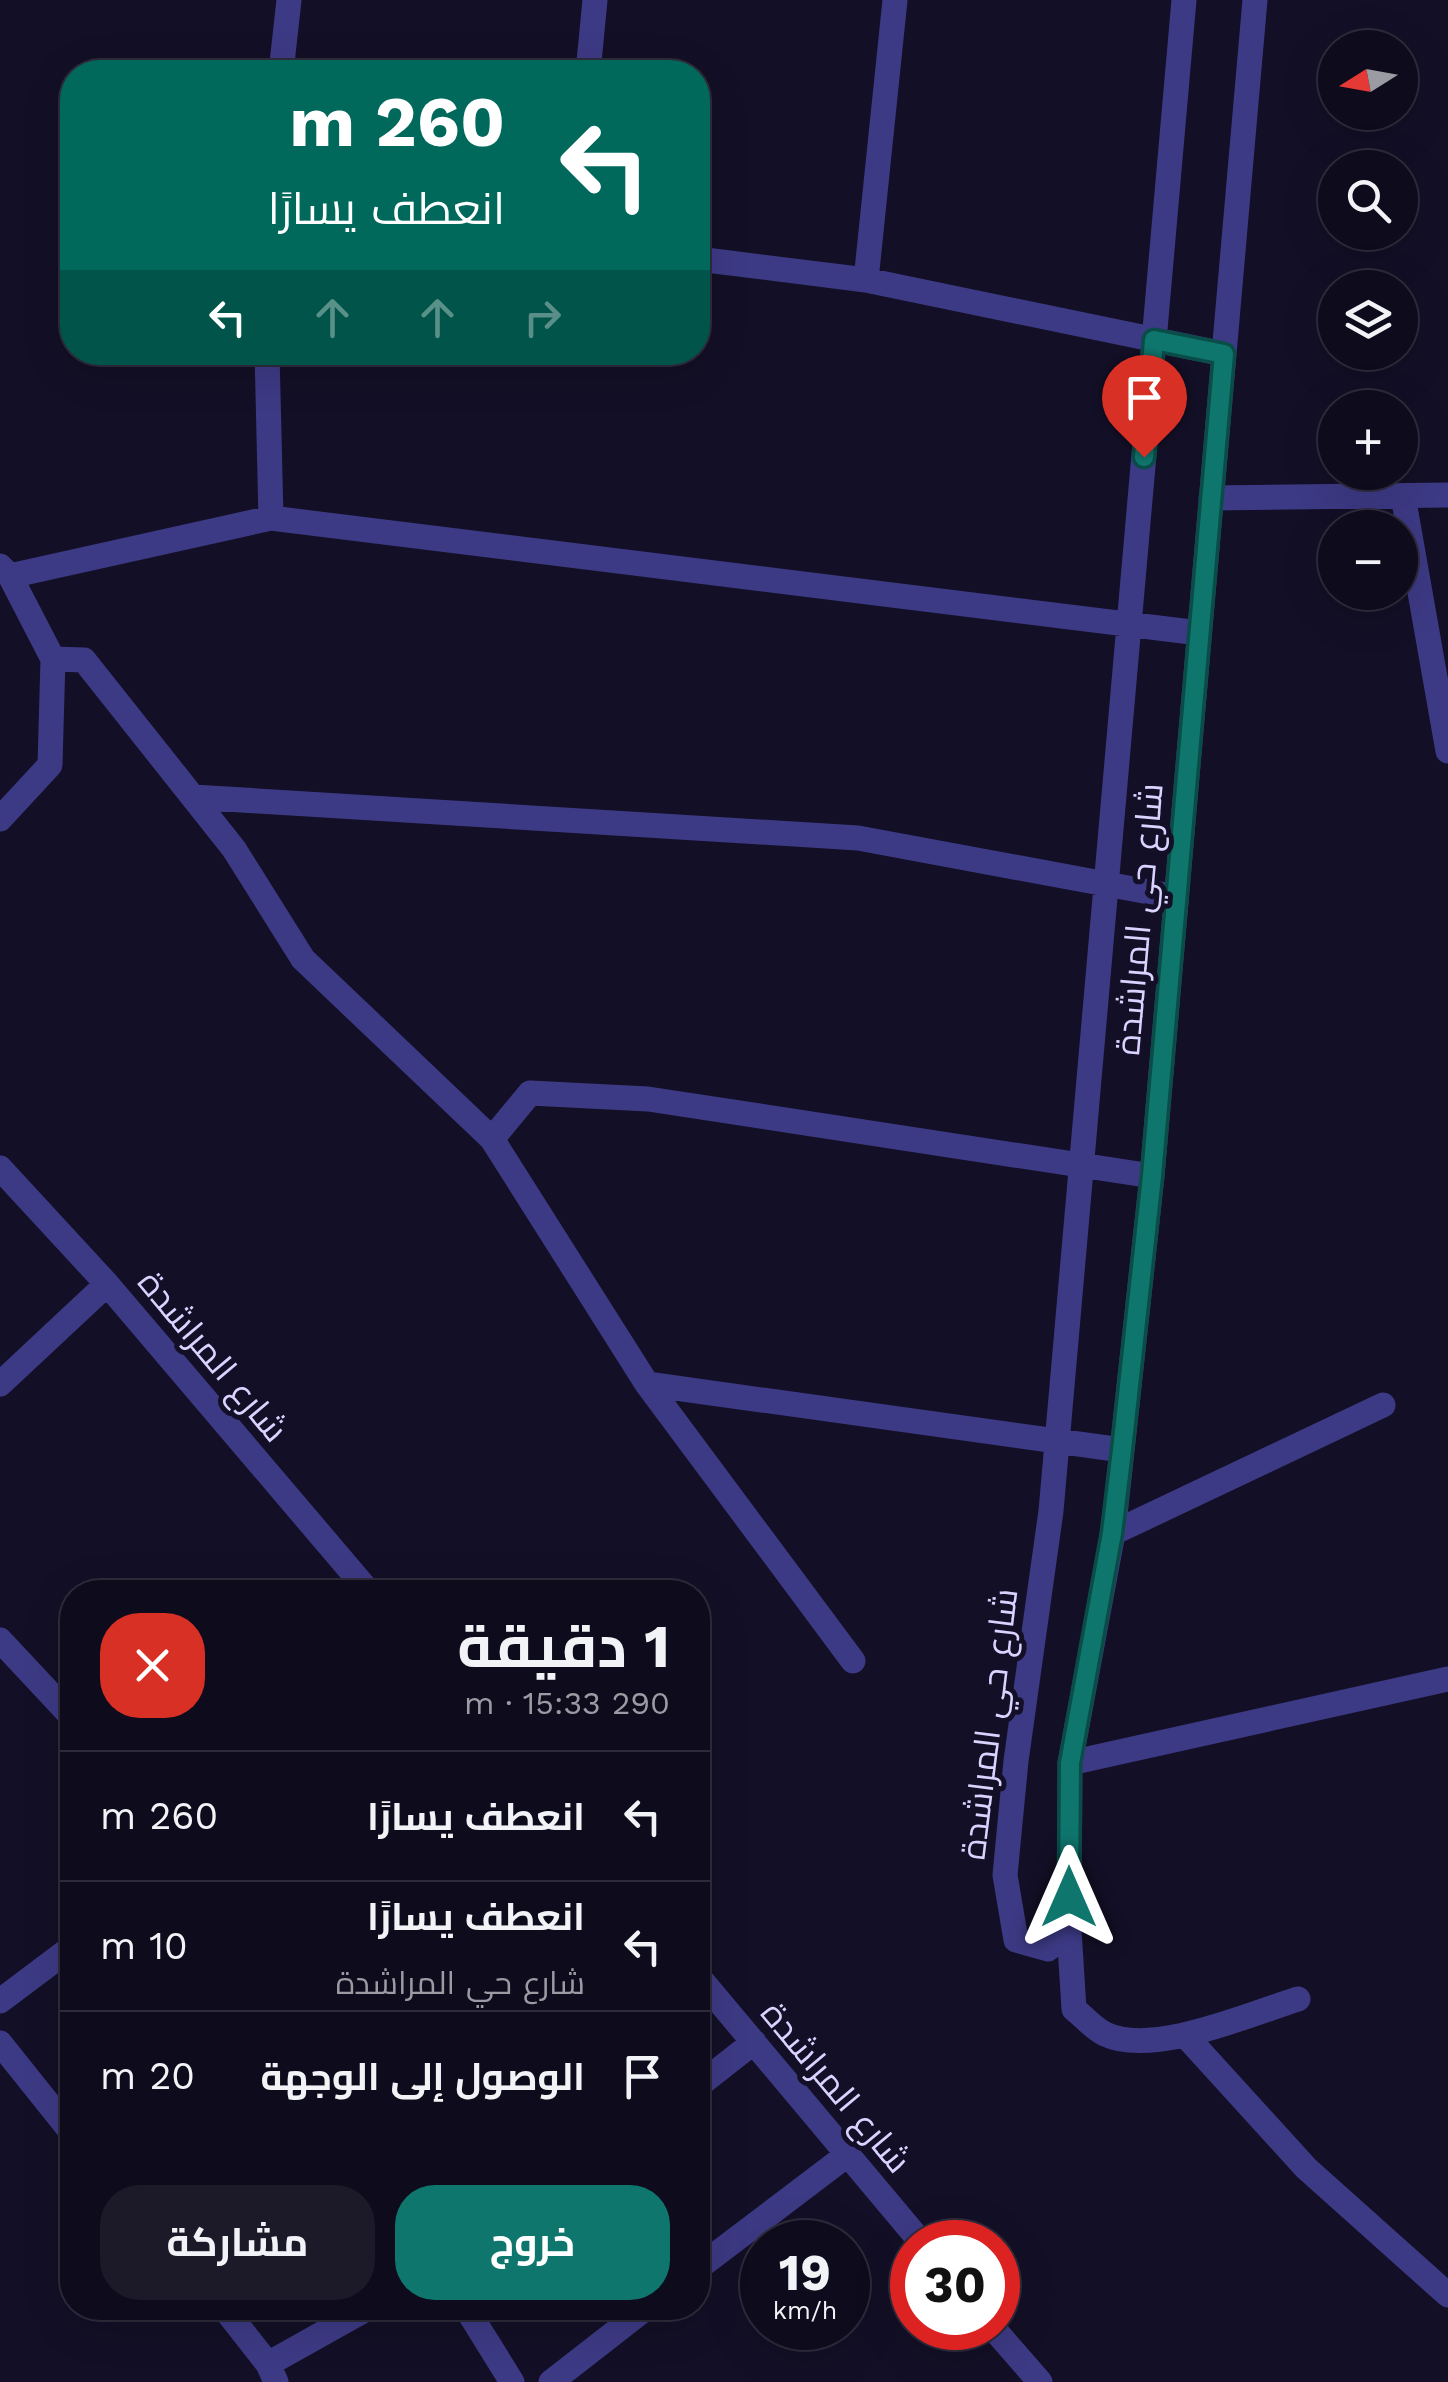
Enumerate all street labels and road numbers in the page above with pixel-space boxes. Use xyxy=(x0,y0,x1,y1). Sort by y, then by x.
street label: شارع حي المراشدة xyxy=(1106,781,1178,1057)
street label: شارع المراشدة xyxy=(128,1262,297,1451)
street label: شارع حي المراشدة xyxy=(952,1586,1032,1863)
street label: شارع المراشدة xyxy=(751,1993,920,2182)

